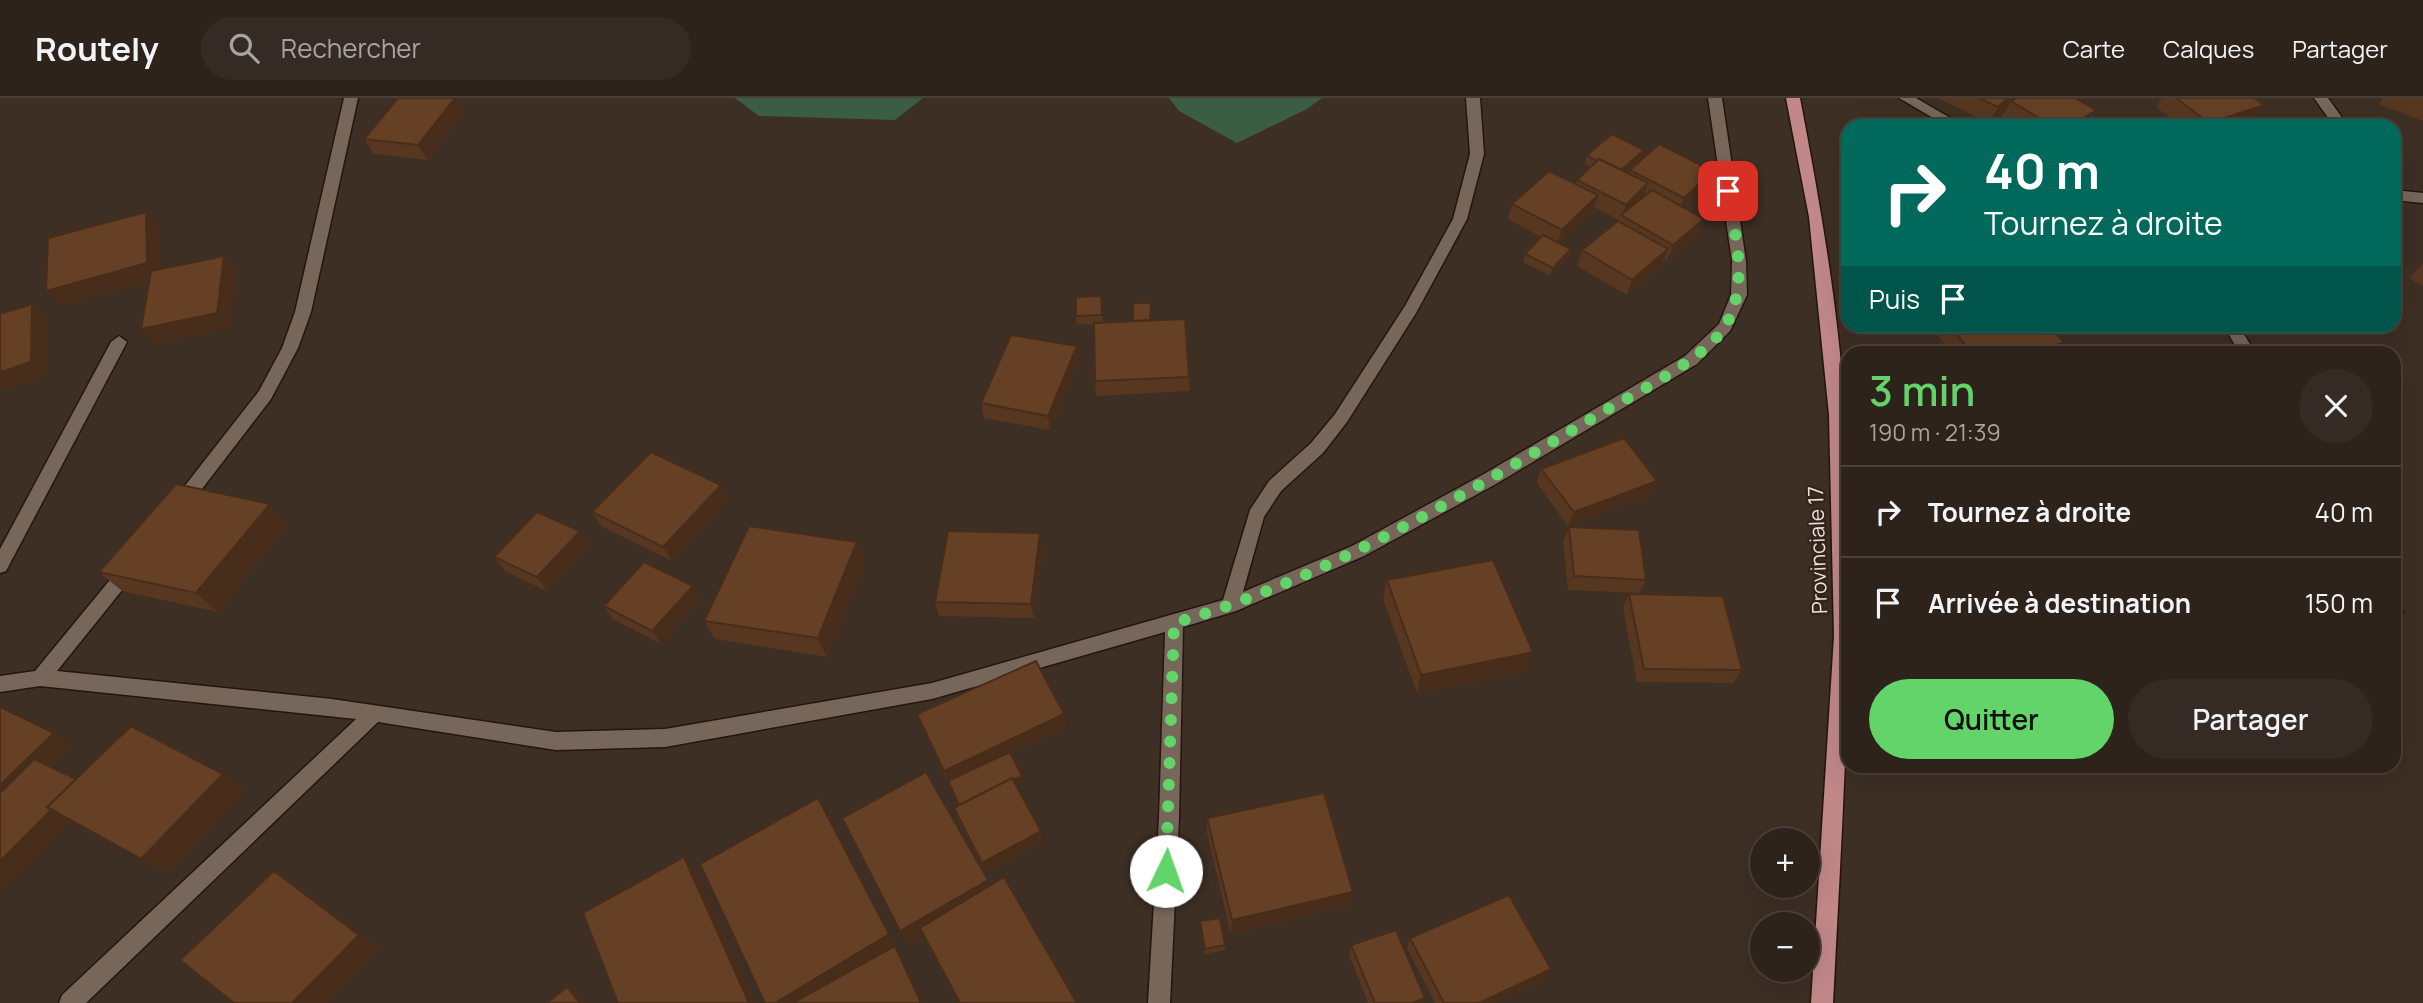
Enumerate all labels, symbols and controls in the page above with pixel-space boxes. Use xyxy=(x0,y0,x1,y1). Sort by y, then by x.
search box xyxy=(201,17,691,80)
text: Routely xyxy=(35,26,159,71)
icon: search xyxy=(225,29,263,67)
text: Rechercher xyxy=(281,30,421,66)
text: Carte xyxy=(2063,32,2125,65)
text: Calques xyxy=(2163,32,2254,65)
text: Partager xyxy=(2292,32,2388,65)
text: 40 m xyxy=(1984,137,2100,204)
icon: right xyxy=(1869,147,1960,238)
pin xyxy=(1698,161,1758,221)
icon: arrive xyxy=(1709,172,1747,210)
text: Tournez à droite xyxy=(1984,201,2223,245)
icon: arrive xyxy=(1934,280,1972,318)
text: Puis xyxy=(1869,281,1920,317)
text: 3 min xyxy=(1869,361,1975,419)
button: close xyxy=(2299,369,2373,443)
text: 190 m · 21:39 xyxy=(1869,416,2001,448)
street label: Provinciale 17 xyxy=(1801,486,1833,614)
icon: right xyxy=(1869,493,1907,531)
text: Tournez à droite xyxy=(1928,494,2131,530)
text: 40 m xyxy=(2315,494,2373,530)
icon: arrive xyxy=(1869,584,1907,622)
text: Arrivée à destination xyxy=(1928,585,2191,621)
text: 150 m xyxy=(2305,585,2373,621)
button: Quitter xyxy=(1869,679,2114,759)
button: Partager xyxy=(2128,679,2373,759)
map controls xyxy=(1750,828,1820,982)
button: + xyxy=(1750,828,1820,898)
position arrow xyxy=(1129,834,1203,908)
button: − xyxy=(1750,912,1820,982)

